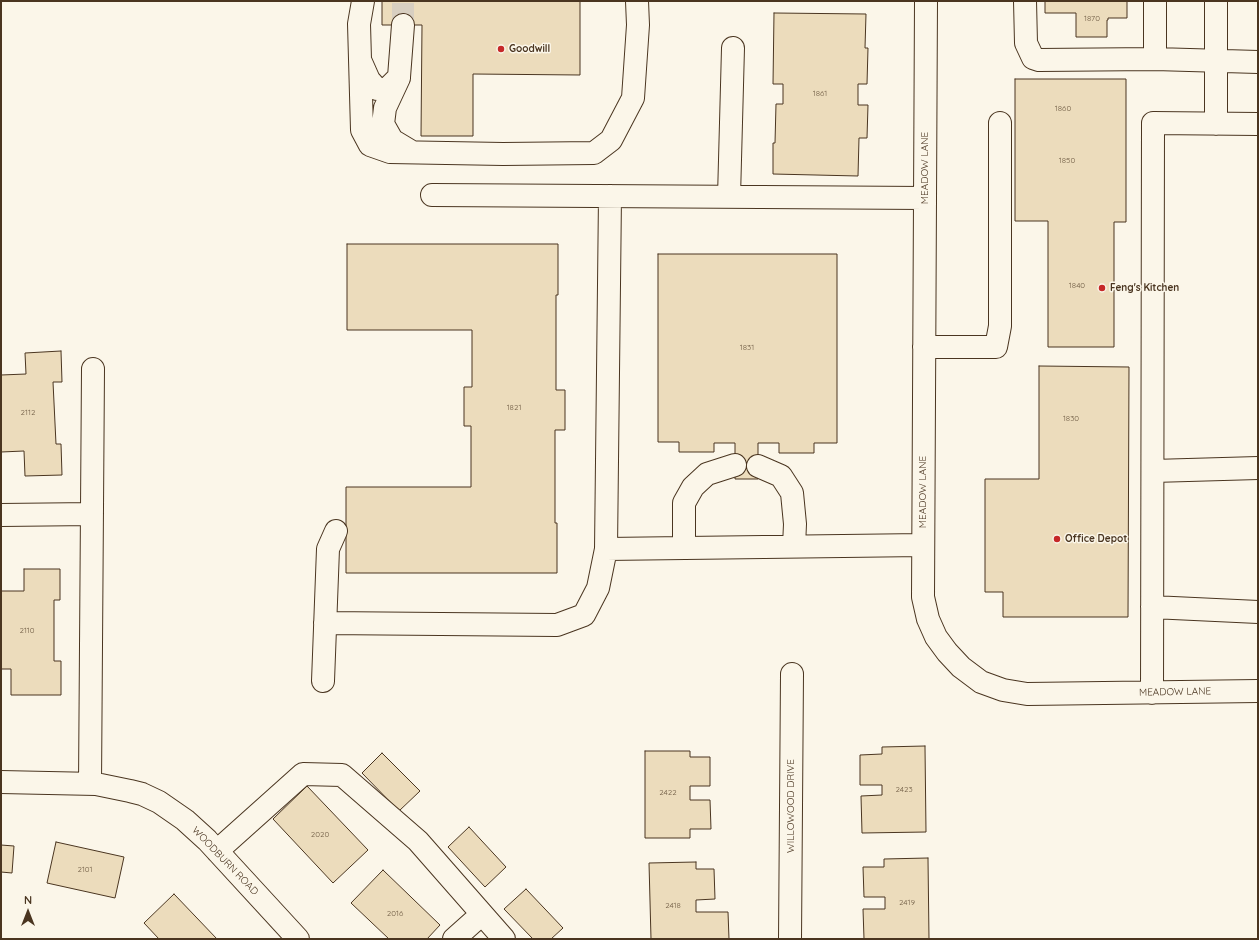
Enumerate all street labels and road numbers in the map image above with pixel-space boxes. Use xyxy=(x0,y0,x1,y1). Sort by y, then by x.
street label: MEADOW LANE xyxy=(919,132,931,204)
street label: MEADOW LANE xyxy=(917,456,929,528)
street label: MEADOW LANE xyxy=(1139,685,1211,699)
street label: WILLOWOOD DRIVE xyxy=(785,759,797,853)
street label: WOODBURN ROAD xyxy=(189,824,261,898)

